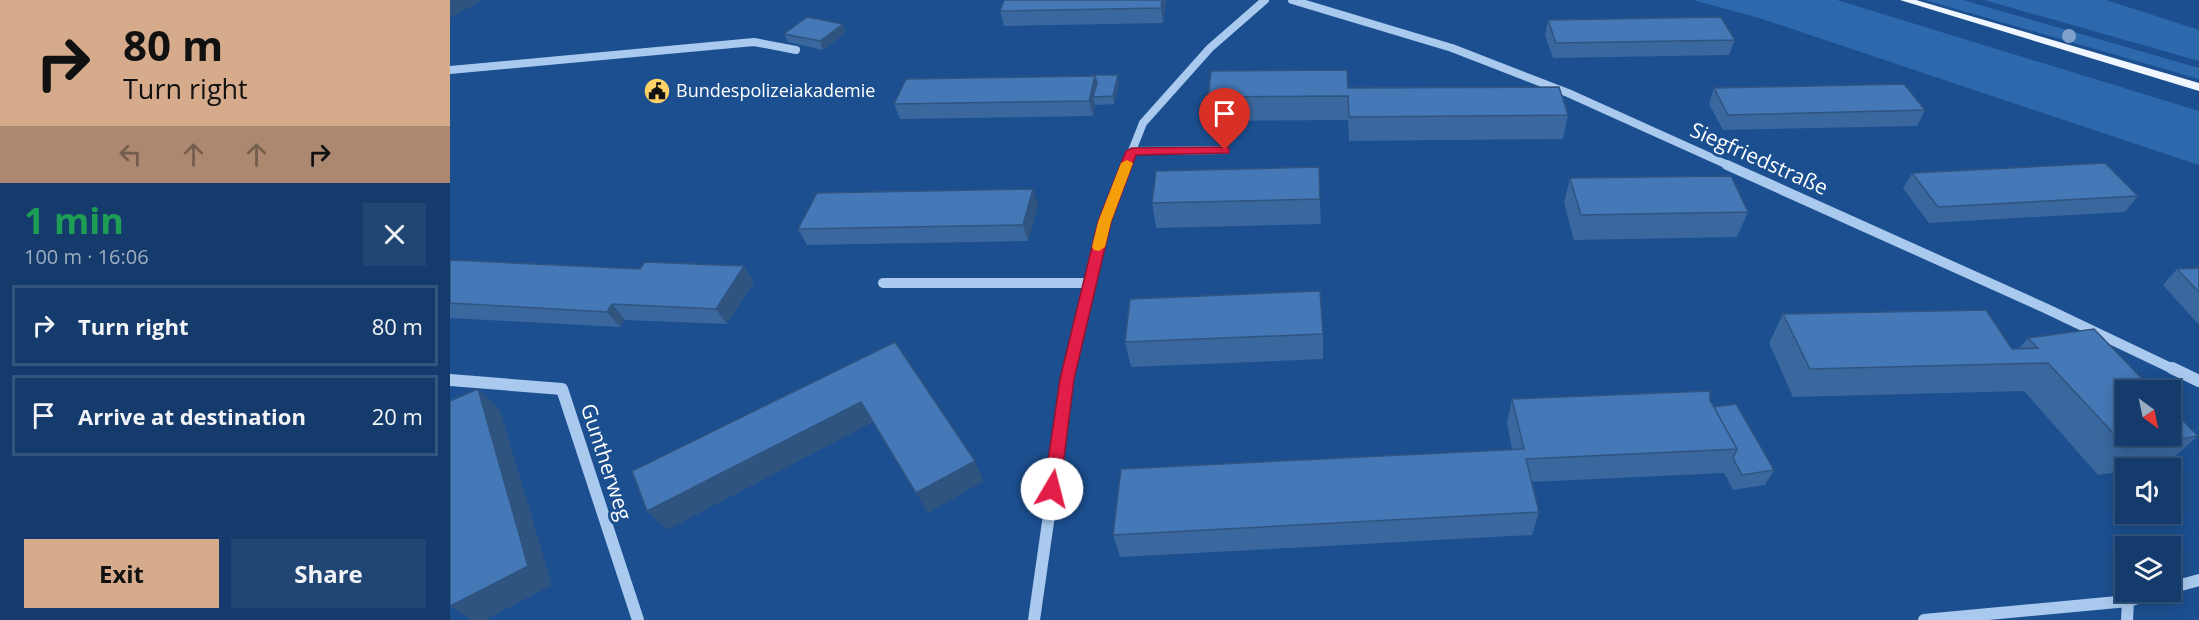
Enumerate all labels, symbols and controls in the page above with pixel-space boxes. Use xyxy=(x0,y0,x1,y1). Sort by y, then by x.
text: 80 m xyxy=(123,16,223,73)
icon: right xyxy=(24,24,102,102)
text: Turn right xyxy=(123,70,248,107)
public building icon: Bundespolizeiakademie xyxy=(642,76,672,106)
place label: Bundespolizeiakademie xyxy=(676,78,875,102)
pin xyxy=(1199,88,1250,150)
icon: arrive xyxy=(1208,97,1241,130)
street label: Siegfriedstraße xyxy=(1686,115,1833,201)
icon: left xyxy=(114,138,147,171)
icon: ahead xyxy=(177,138,210,171)
icon: ahead xyxy=(240,138,273,171)
icon: right xyxy=(303,138,336,171)
text: 1 min xyxy=(24,196,124,245)
button: close xyxy=(363,203,426,266)
text: 100 m · 16:06 xyxy=(24,243,149,270)
icon: right xyxy=(27,309,60,342)
text: Turn right xyxy=(78,311,189,341)
text: 80 m xyxy=(372,311,423,341)
north arrow xyxy=(2115,380,2181,446)
map controls xyxy=(2115,380,2181,602)
icon: arrive xyxy=(27,399,60,432)
street label: Guntherweg xyxy=(575,400,639,524)
text: Arrive at destination xyxy=(78,401,306,431)
text: 20 m xyxy=(372,401,423,431)
position arrow xyxy=(1020,457,1084,521)
button: sound xyxy=(2115,458,2181,524)
button: layers xyxy=(2115,536,2181,602)
button: Exit xyxy=(24,539,219,608)
button: Share xyxy=(231,539,426,608)

